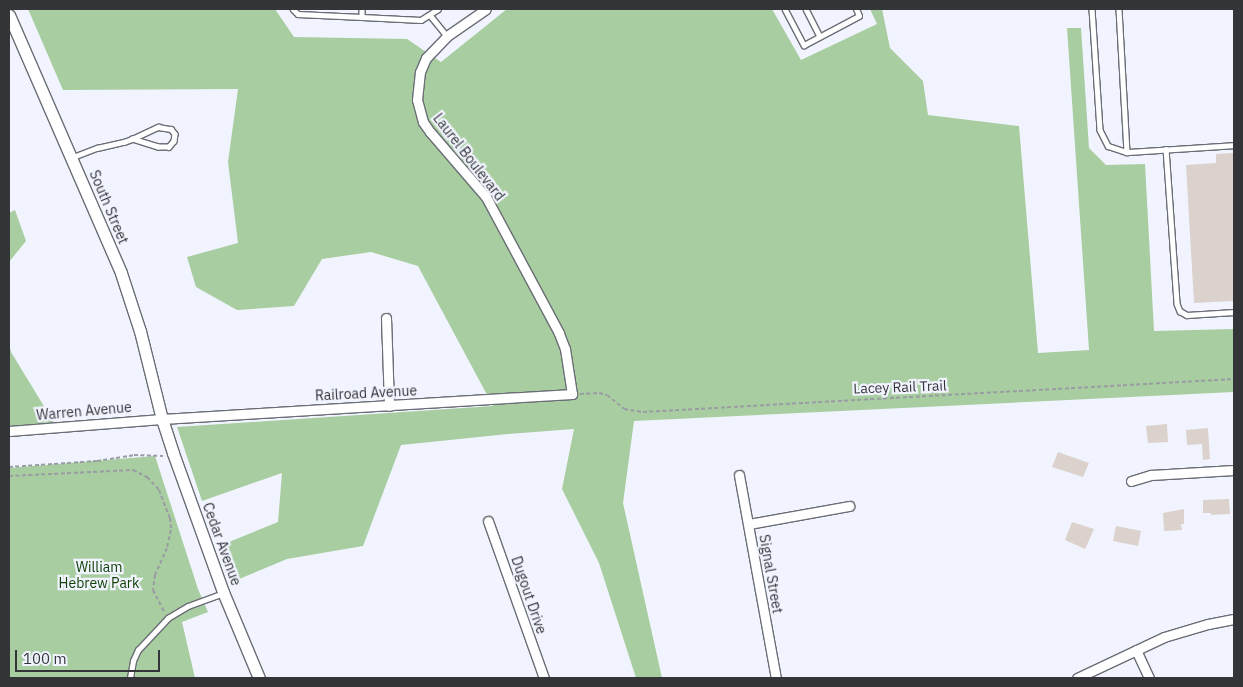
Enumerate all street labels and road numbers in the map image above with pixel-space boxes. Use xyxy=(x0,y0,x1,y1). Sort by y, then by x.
street label: Laurel Boulevard xyxy=(430,110,508,204)
street label: South Street xyxy=(86,168,132,246)
street label: Lacey Rail Trail xyxy=(853,377,947,397)
street label: Railroad Avenue xyxy=(315,382,417,404)
street label: Warren Avenue xyxy=(36,398,132,424)
street label: Cedar Avenue xyxy=(199,500,245,588)
street label: Signal Street xyxy=(756,533,786,615)
street label: Dugout Drive xyxy=(508,554,550,636)

